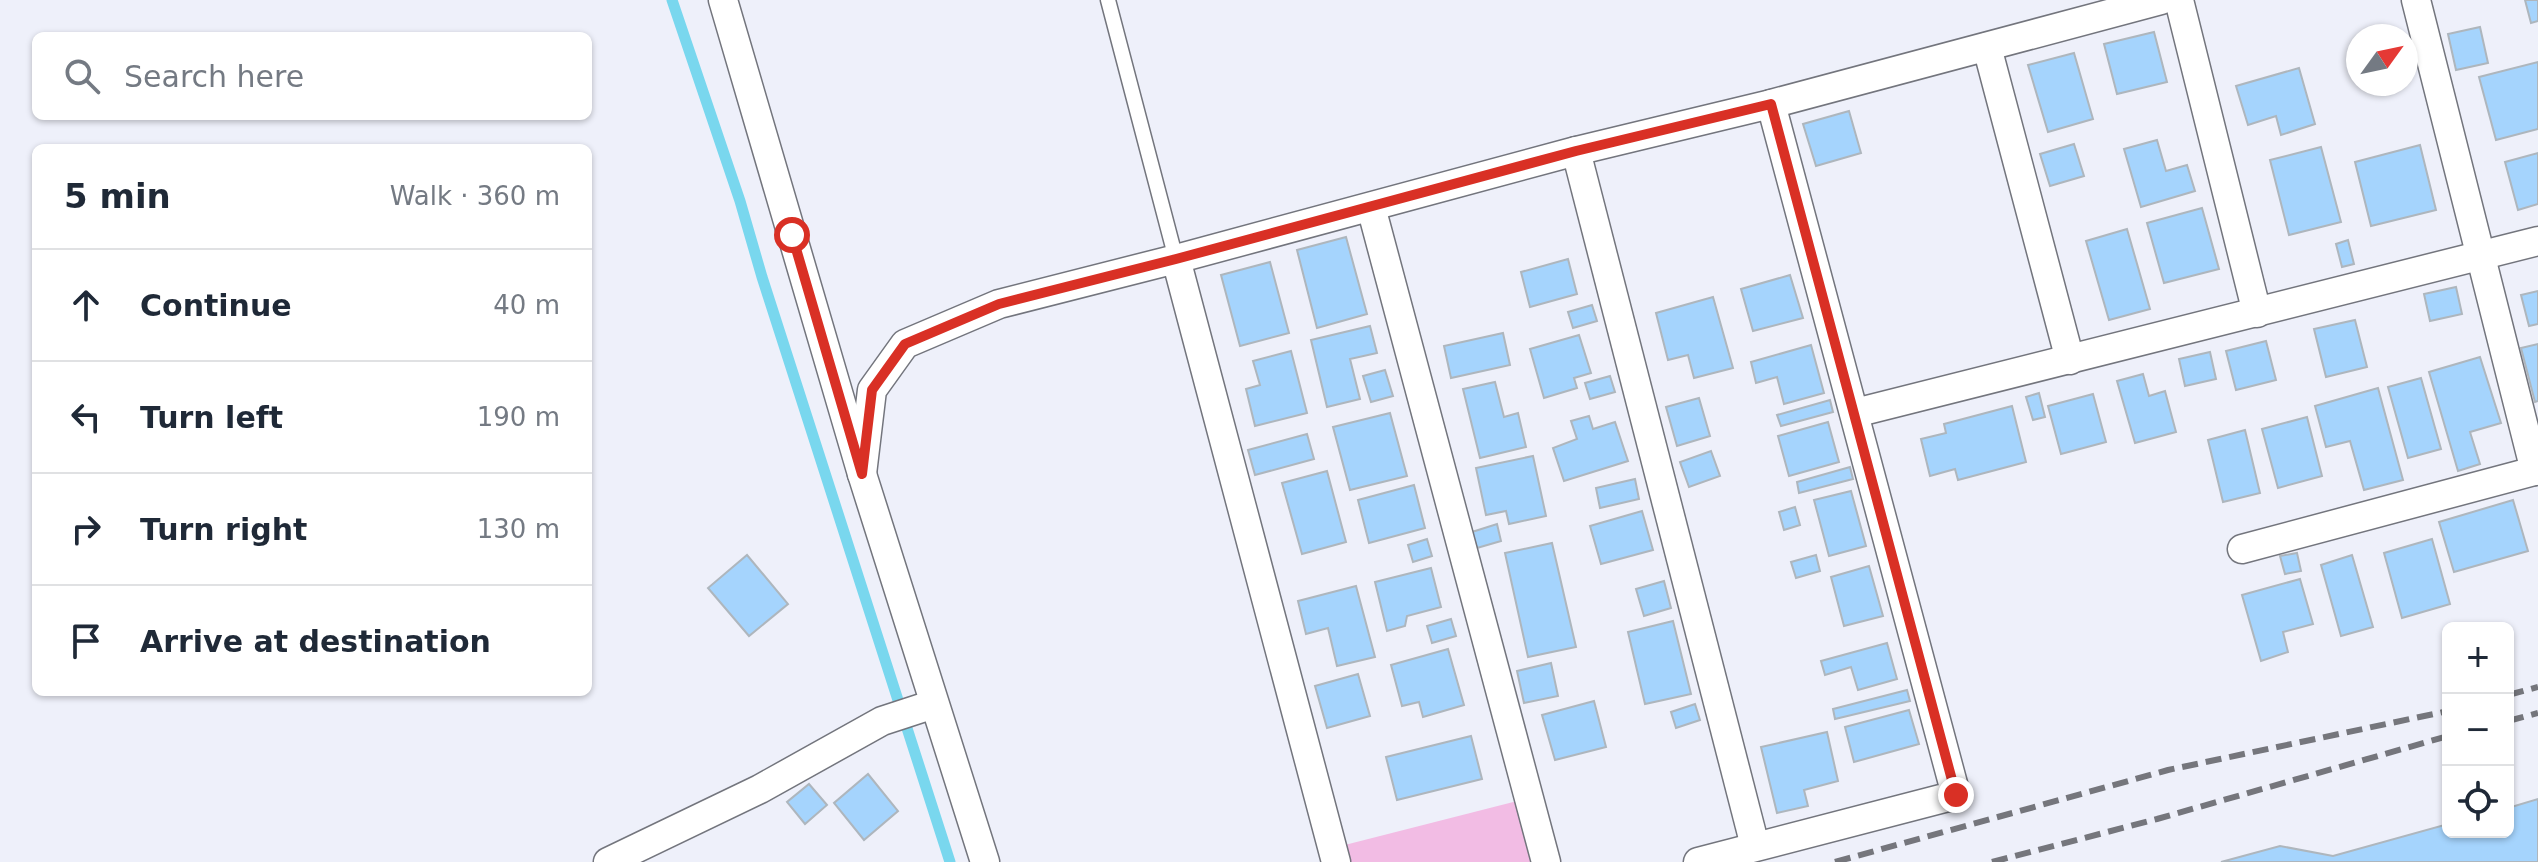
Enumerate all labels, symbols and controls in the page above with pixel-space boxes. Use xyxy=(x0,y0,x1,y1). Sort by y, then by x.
north arrow xyxy=(2346,24,2418,96)
search box xyxy=(32,32,592,120)
icon: search xyxy=(60,54,104,98)
text: Search here xyxy=(124,59,304,94)
text: 5 min xyxy=(64,176,171,216)
text: Walk · 360 m xyxy=(390,181,560,211)
route start xyxy=(774,217,810,253)
icon: ahead xyxy=(64,283,108,327)
text: Continue xyxy=(140,288,292,323)
text: 40 m xyxy=(493,290,560,320)
icon: left xyxy=(64,395,108,439)
text: Turn left xyxy=(140,400,283,435)
text: 190 m xyxy=(477,402,560,432)
icon: right xyxy=(64,507,108,551)
text: Turn right xyxy=(140,512,307,547)
text: 130 m xyxy=(477,514,560,544)
icon: arrive xyxy=(64,619,108,663)
map controls xyxy=(2442,622,2514,838)
button: + xyxy=(2442,622,2514,694)
text: Arrive at destination xyxy=(140,624,491,659)
button: − xyxy=(2442,694,2514,766)
button: locate xyxy=(2442,766,2514,838)
route end xyxy=(1938,777,1974,813)

